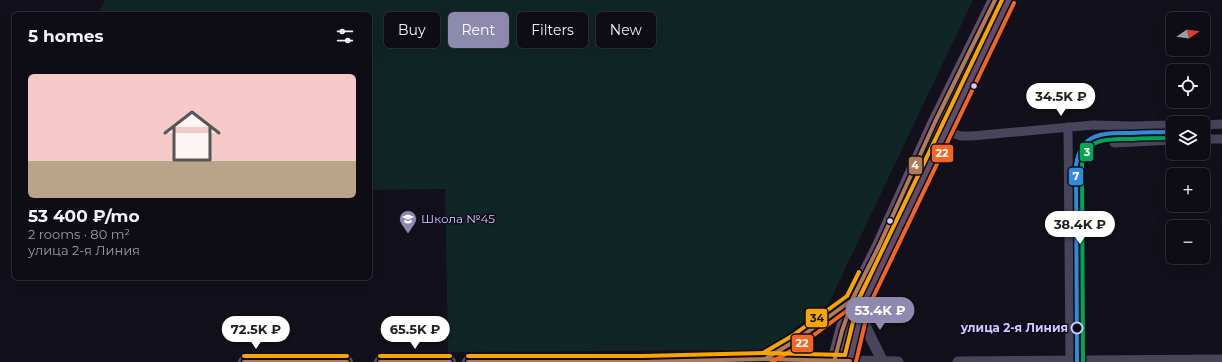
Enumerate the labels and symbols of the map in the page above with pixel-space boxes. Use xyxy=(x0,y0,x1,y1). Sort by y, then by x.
north arrow xyxy=(1166,12,1210,56)
unlabelled marker xyxy=(969,81,979,91)
pin: 34.5K ₽ xyxy=(1024,83,1098,117)
line badge: 3 xyxy=(1079,142,1094,162)
line badge: 22 xyxy=(931,144,954,163)
text: 3 xyxy=(1083,145,1091,159)
text: 22 xyxy=(936,146,949,160)
line badge: 4 xyxy=(908,156,923,175)
text: 4 xyxy=(911,158,919,172)
line badge: 7 xyxy=(1068,167,1084,186)
text: 7 xyxy=(1073,169,1080,183)
school or university icon: Школа №45 xyxy=(398,209,418,234)
place label: Школа №45 xyxy=(421,211,495,226)
pin: 38.4K ₽ xyxy=(1043,211,1117,245)
unlabelled marker xyxy=(885,216,895,226)
pin: 53.4K ₽ xyxy=(843,297,917,331)
line badge: 34 xyxy=(805,308,828,328)
text: 34 xyxy=(809,311,824,325)
pin: 72.5K ₽ xyxy=(219,316,293,350)
pin: 65.5K ₽ xyxy=(378,316,452,350)
place label: улица 2-я Линия xyxy=(960,320,1068,335)
marker: улица 2-я Линия xyxy=(1070,321,1084,335)
line badge: 22 xyxy=(791,334,814,353)
text: 22 xyxy=(796,336,809,350)

